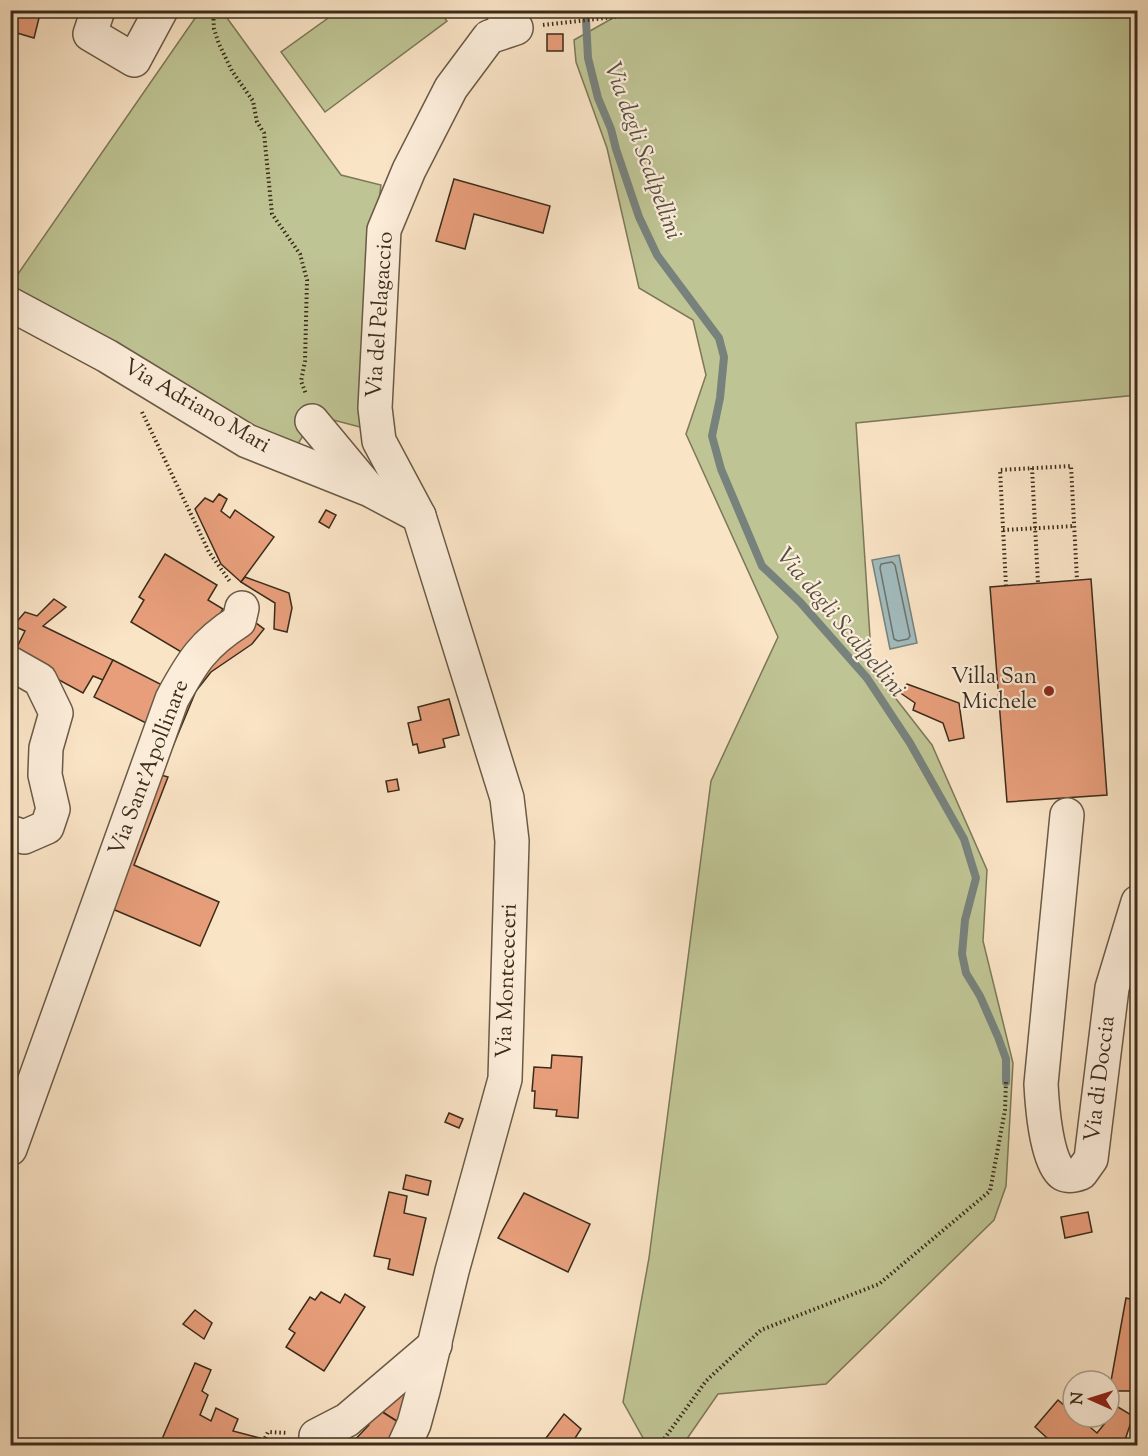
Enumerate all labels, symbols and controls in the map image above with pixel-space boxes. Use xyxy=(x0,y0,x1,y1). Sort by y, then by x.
water label: Via degli Scalpellini xyxy=(594,58,690,244)
street label: Via del Pelagaccio xyxy=(359,231,403,399)
street label: Via Adriano Mari xyxy=(116,352,276,462)
water label: Via degli Scalpellini xyxy=(767,541,913,705)
place label: Villa San Michele xyxy=(951,662,1037,719)
street label: Via Sant'Apollinare xyxy=(102,675,198,861)
marker: Villa San Michele xyxy=(1042,684,1056,698)
street label: Via Montececeri xyxy=(489,903,527,1059)
street label: Via di Doccia xyxy=(1077,1014,1125,1144)
north arrow xyxy=(1061,1369,1121,1429)
text: N xyxy=(1067,1391,1090,1405)

